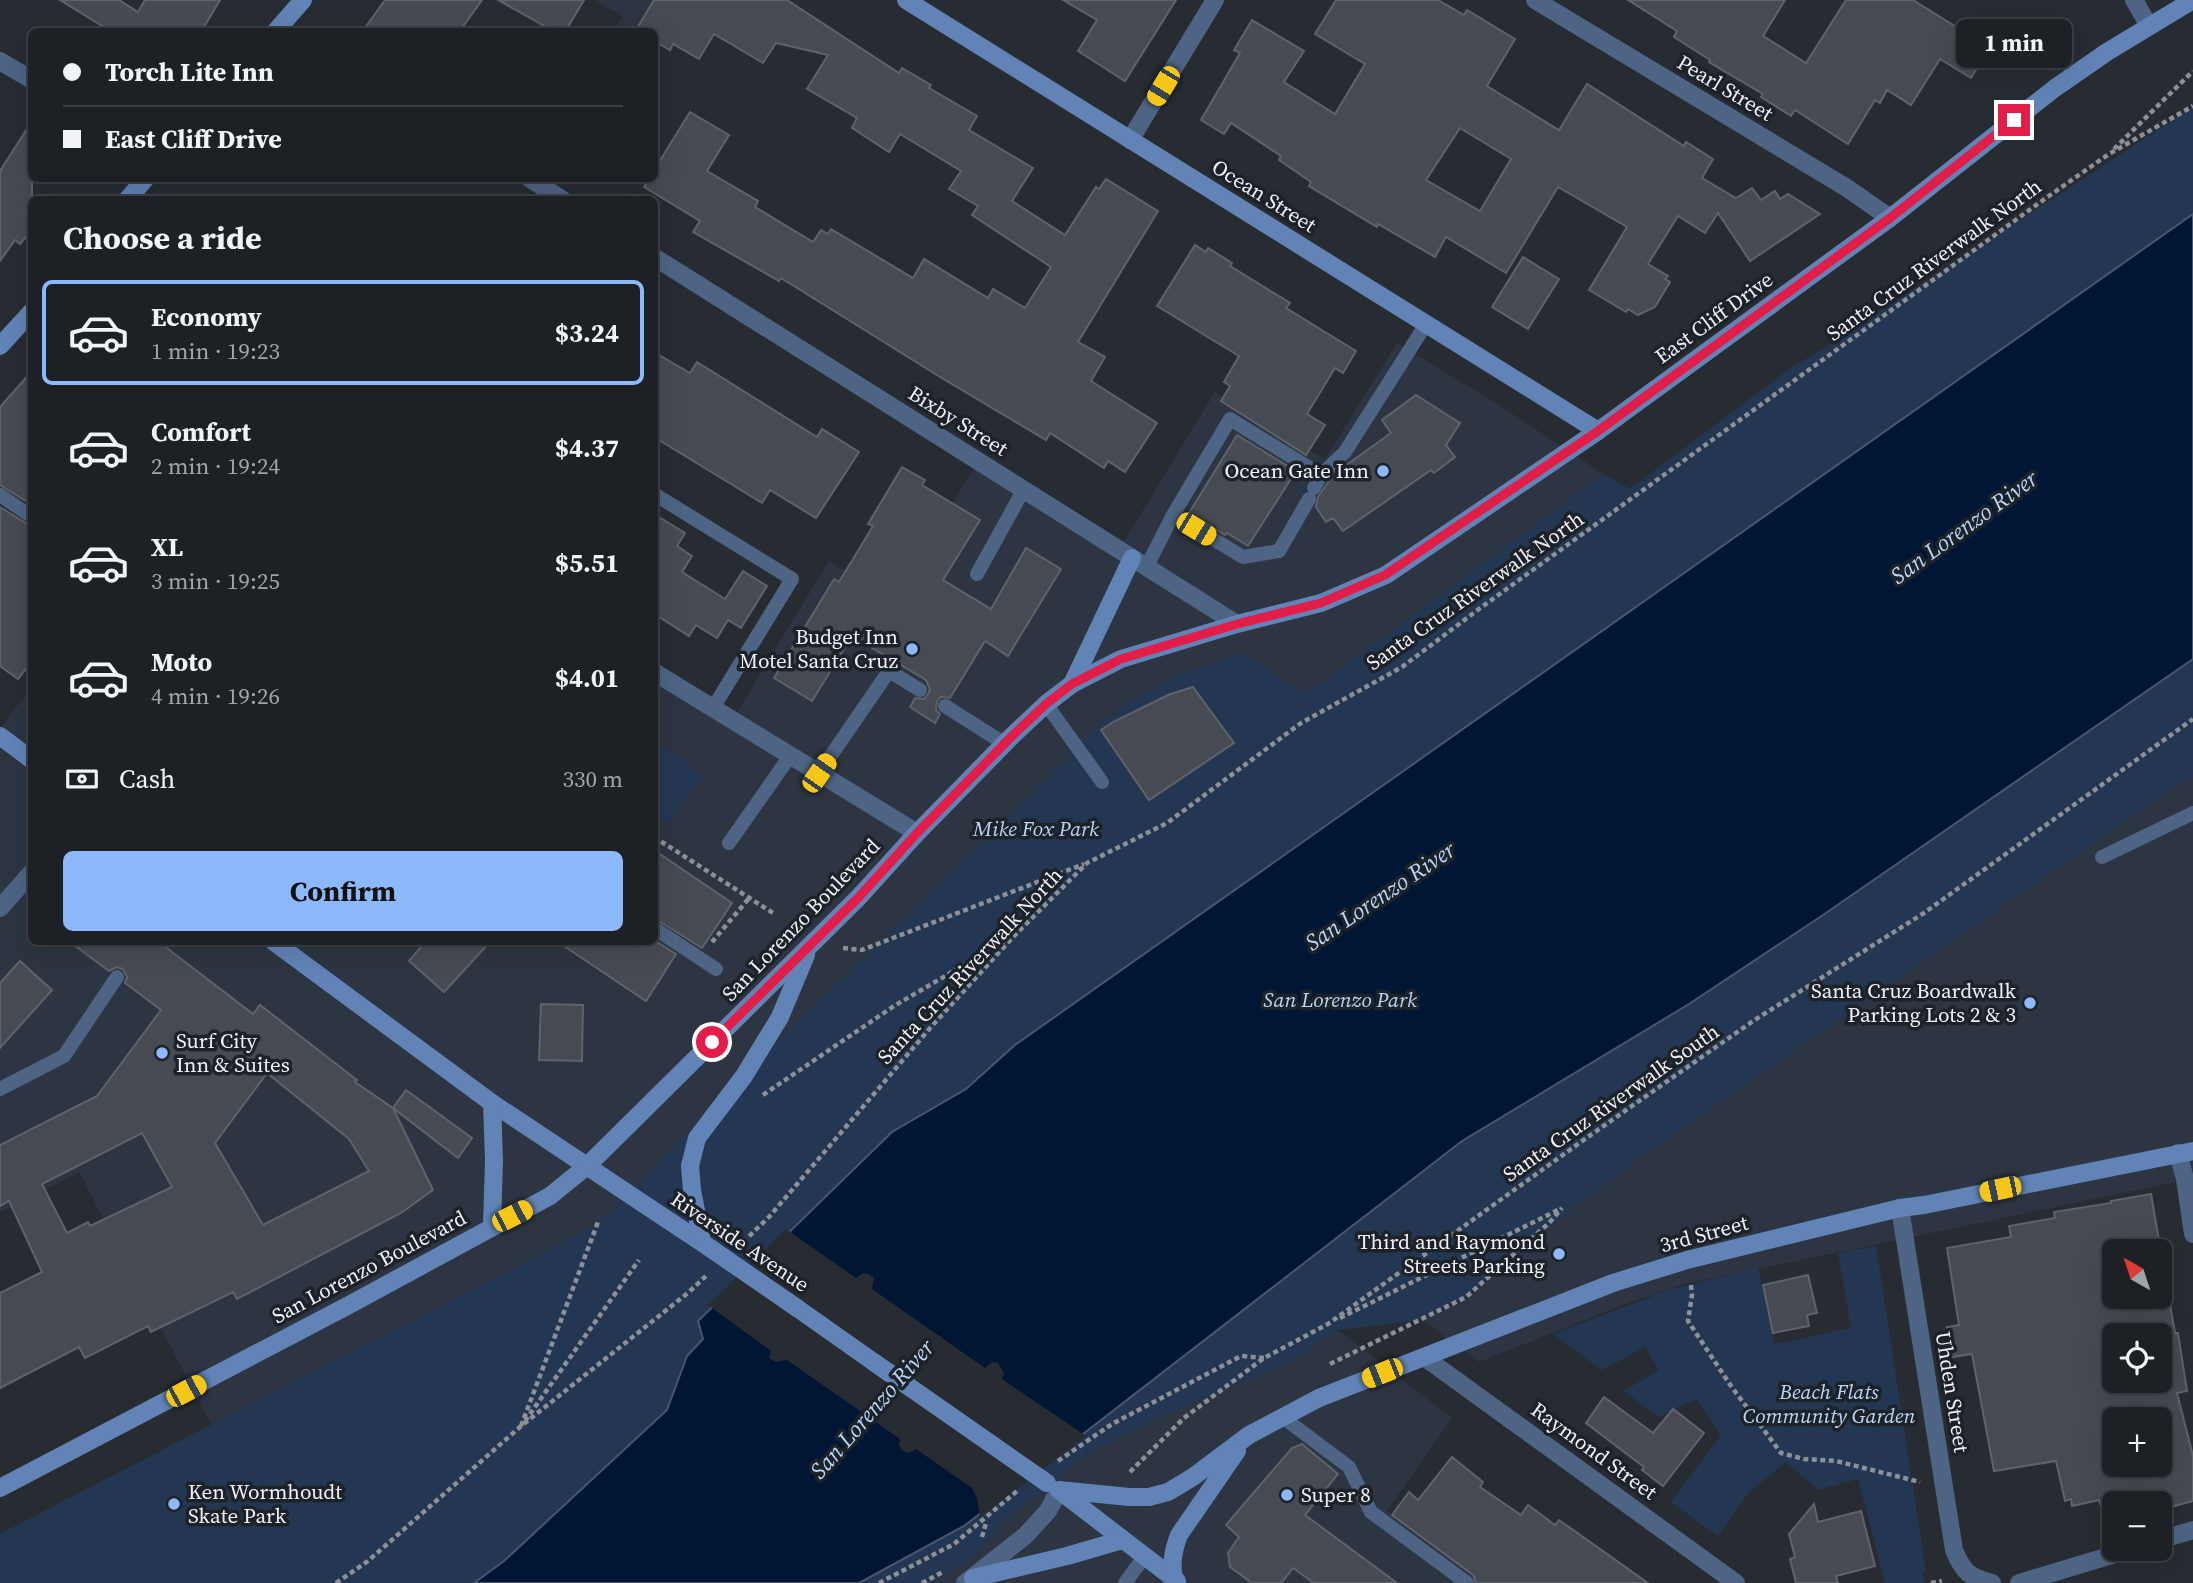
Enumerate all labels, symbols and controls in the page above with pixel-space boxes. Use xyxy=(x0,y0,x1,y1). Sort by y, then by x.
callout: 1 min xyxy=(1956,18,2072,68)
text: 1 min xyxy=(1984,27,2044,59)
street label: Pearl Street xyxy=(1672,48,1779,128)
text: Torch Lite Inn xyxy=(105,54,274,90)
car xyxy=(1144,63,1183,109)
route end xyxy=(1998,104,2030,136)
text: East Cliff Drive xyxy=(105,121,282,157)
street label: Ocean Street xyxy=(1207,152,1322,239)
street label: Santa Cruz Riverwalk North xyxy=(1820,172,2047,348)
text: Choose a ride xyxy=(63,216,262,260)
street label: East Cliff Drive xyxy=(1649,265,1779,370)
text: Economy xyxy=(151,299,262,335)
icon: car xyxy=(67,301,130,364)
text: $3.24 xyxy=(555,315,619,351)
text: 1 min · 19:23 xyxy=(151,335,280,367)
street label: Bixby Street xyxy=(903,379,1014,463)
text: Comfort xyxy=(151,414,251,450)
icon: car xyxy=(67,416,130,479)
text: $4.37 xyxy=(555,430,619,466)
text: 2 min · 19:24 xyxy=(151,450,280,482)
place label: Ocean Gate Inn xyxy=(1225,456,1369,485)
water label: San Lorenzo River xyxy=(1884,462,2045,591)
marker: Ocean Gate Inn xyxy=(1375,463,1391,479)
street label: Santa Cruz Riverwalk North xyxy=(1360,504,1589,677)
car xyxy=(1173,509,1220,549)
text: XL xyxy=(151,529,183,565)
icon: car xyxy=(67,531,130,594)
text: $5.51 xyxy=(555,545,619,581)
text: 3 min · 19:25 xyxy=(151,565,280,597)
place label: Budget Inn Motel Santa Cruz xyxy=(739,622,898,675)
marker: Budget Inn Motel Santa Cruz xyxy=(904,641,920,657)
text: Moto xyxy=(151,644,212,680)
icon: car xyxy=(67,646,130,709)
text: $4.01 xyxy=(555,660,619,696)
text: 4 min · 19:26 xyxy=(151,680,280,712)
car xyxy=(799,750,840,796)
icon: cash xyxy=(63,760,101,798)
text: Cash xyxy=(119,761,175,797)
text: 330 m xyxy=(562,763,623,795)
park label: Mike Fox Park xyxy=(972,814,1099,843)
street label: San Lorenzo Boulevard xyxy=(715,832,886,1007)
water label: San Lorenzo River xyxy=(1298,833,1462,958)
button: Confirm xyxy=(63,851,623,931)
street label: Santa Cruz Riverwalk North xyxy=(871,861,1069,1070)
place label: Santa Cruz Boardwalk Parking Lots 2 & 3 xyxy=(1811,976,2017,1029)
park label: San Lorenzo Park xyxy=(1263,985,1417,1014)
marker: Santa Cruz Boardwalk Parking Lots 2 & 3 xyxy=(2022,995,2038,1011)
street label: Santa Cruz Riverwalk South xyxy=(1497,1017,1725,1188)
place label: Surf City Inn & Suites xyxy=(176,1026,290,1079)
route start xyxy=(696,1026,728,1058)
marker: Surf City Inn & Suites xyxy=(154,1045,170,1061)
car xyxy=(1978,1174,2023,1204)
street label: Riverside Avenue xyxy=(665,1185,815,1299)
car xyxy=(489,1197,536,1235)
street label: San Lorenzo Boulevard xyxy=(267,1203,471,1330)
street label: 3rd Street xyxy=(1657,1208,1751,1259)
place label: Third and Raymond Streets Parking xyxy=(1358,1227,1545,1280)
north arrow xyxy=(2102,1239,2172,1309)
map controls xyxy=(2102,1239,2172,1561)
marker: Third and Raymond Streets Parking xyxy=(1551,1246,1567,1262)
button: locate xyxy=(2102,1323,2172,1393)
street label: Uhden Street xyxy=(1929,1329,1976,1455)
water label: San Lorenzo River xyxy=(802,1332,942,1486)
car xyxy=(1359,1355,1406,1391)
car xyxy=(163,1372,210,1410)
park label: Beach Flats Community Garden xyxy=(1743,1377,1915,1430)
street label: Raymond Street xyxy=(1525,1395,1663,1506)
button: + xyxy=(2102,1407,2172,1477)
place label: Ken Wormhoudt Skate Park xyxy=(188,1477,342,1530)
place label: Super 8 xyxy=(1301,1480,1371,1509)
marker: Super 8 xyxy=(1279,1487,1295,1503)
button: − xyxy=(2102,1491,2172,1561)
marker: Ken Wormhoudt Skate Park xyxy=(166,1496,182,1512)

